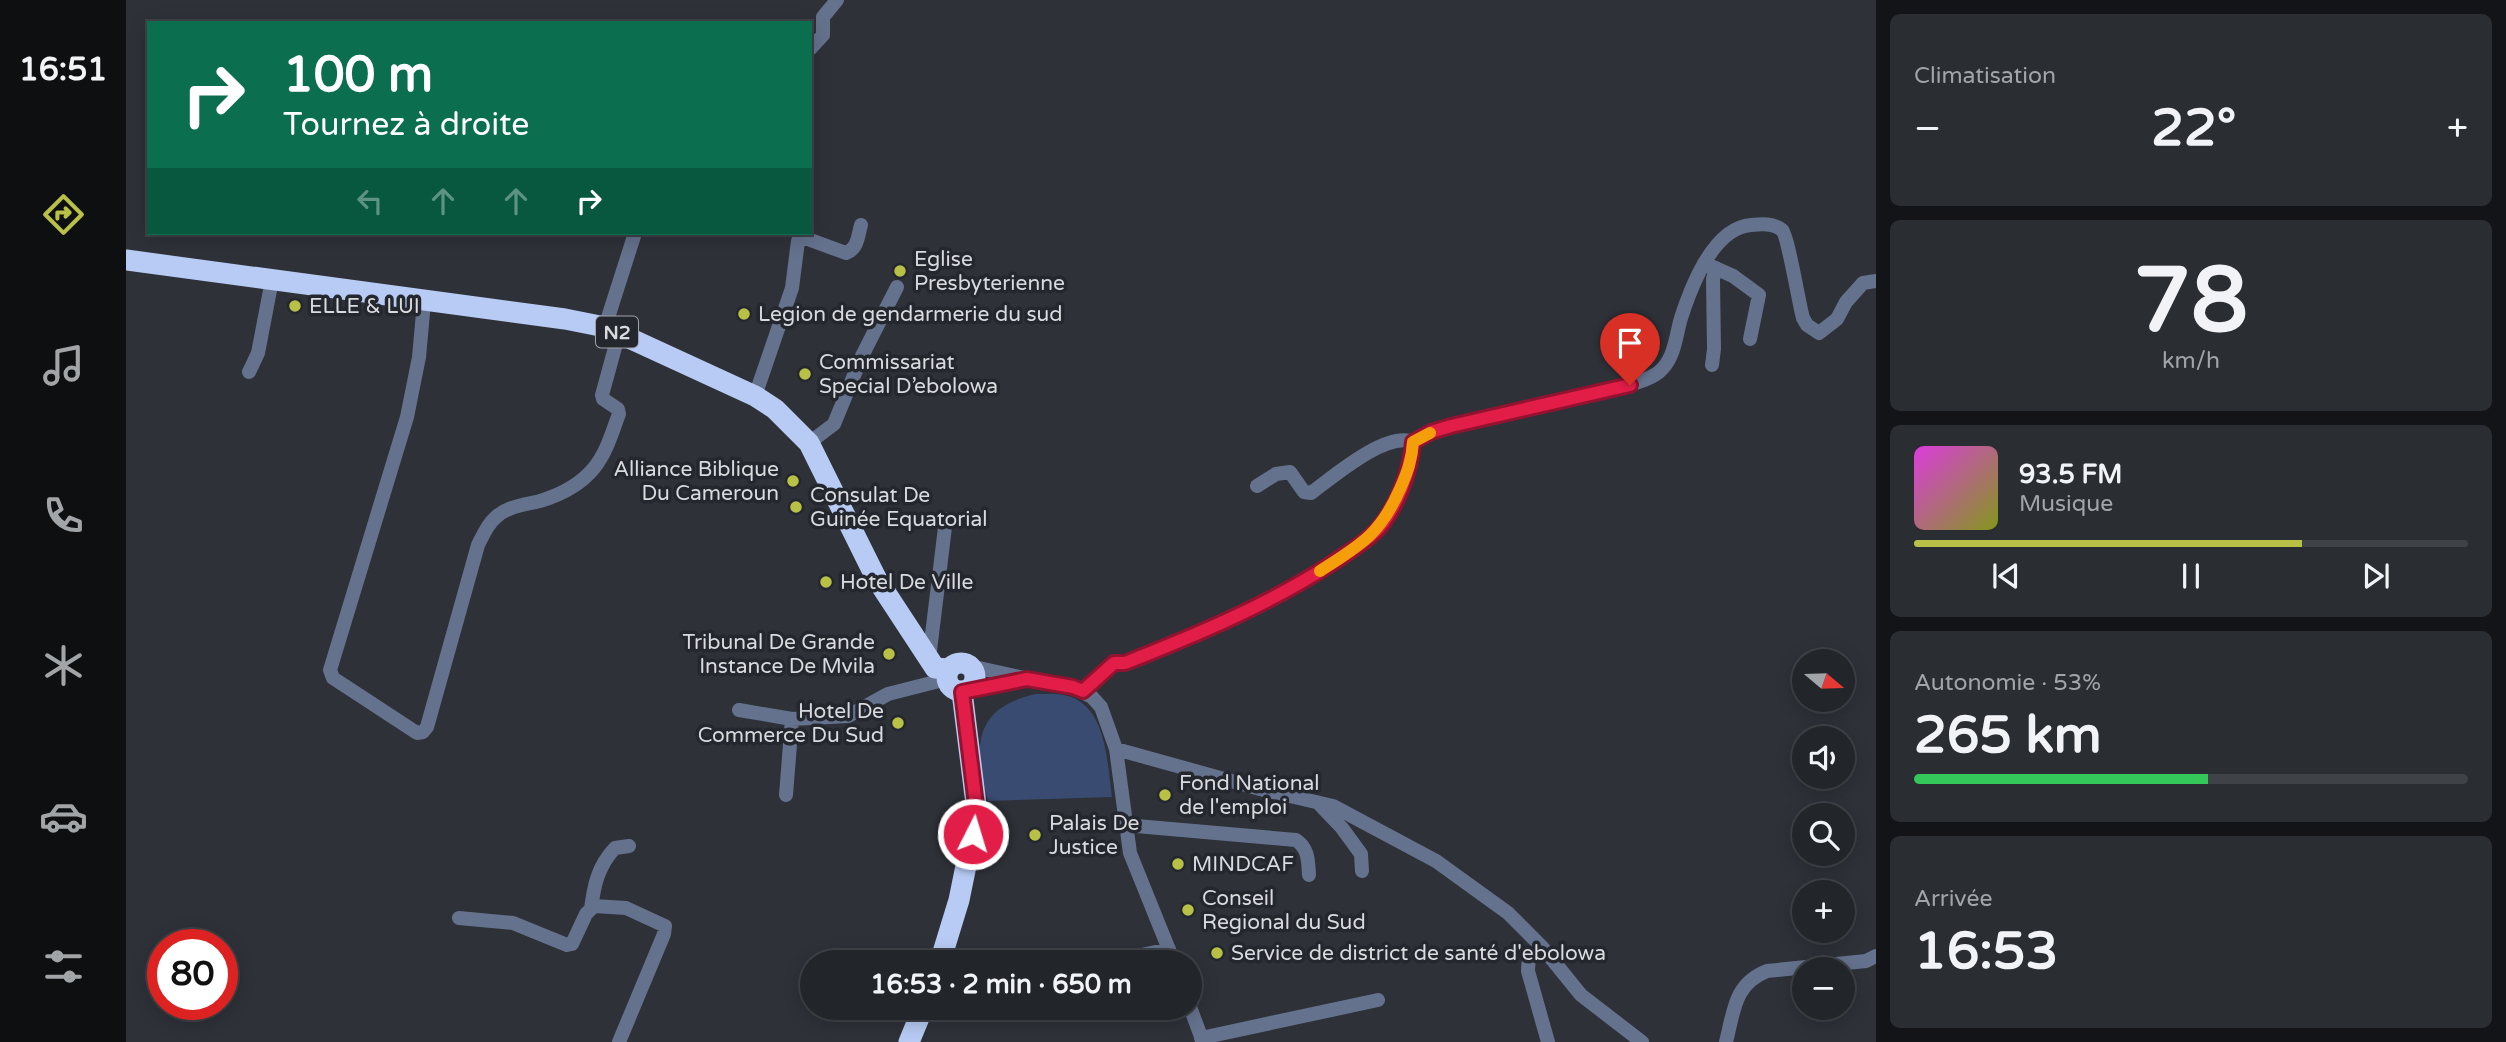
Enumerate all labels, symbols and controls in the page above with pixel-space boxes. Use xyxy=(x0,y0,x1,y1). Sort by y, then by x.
text: 100 m xyxy=(283,46,433,105)
icon: right xyxy=(168,49,259,140)
text: 16:51 xyxy=(19,51,107,89)
text: Climatisation xyxy=(1914,62,2056,90)
text: 22° xyxy=(2151,97,2236,160)
text: Tournez à droite xyxy=(283,106,529,144)
text: − xyxy=(1914,106,1941,152)
text: + xyxy=(2447,106,2468,152)
icon: left xyxy=(351,182,389,220)
icon: ahead xyxy=(424,182,462,220)
icon: ahead xyxy=(497,182,535,220)
icon: right xyxy=(570,182,608,220)
icon: directions xyxy=(39,190,88,239)
text: 78 xyxy=(2134,246,2248,356)
place label: Eglise Presbyterienne xyxy=(914,247,1065,296)
marker: Eglise Presbyterienne xyxy=(892,263,908,279)
place label: ELLE & LUI xyxy=(309,294,420,319)
marker: ELLE & LUI xyxy=(287,298,303,314)
place label: Legion de gendarmerie du sud xyxy=(758,302,1063,327)
marker: Legion de gendarmerie du sud xyxy=(736,306,752,322)
pin xyxy=(1600,313,1660,385)
road number: N2 xyxy=(596,316,638,348)
icon: arrive xyxy=(1611,324,1649,362)
icon: music xyxy=(39,341,88,390)
text: km/h xyxy=(2162,347,2220,375)
place label: Commissariat Special D’ebolowa xyxy=(819,350,998,399)
marker: Commissariat Special D’ebolowa xyxy=(797,366,813,382)
place label: Alliance Biblique Du Cameroun xyxy=(613,457,779,506)
text: 93.5 FM xyxy=(2019,459,2122,490)
marker: Alliance Biblique Du Cameroun xyxy=(785,473,801,489)
place label: Consulat De Guinée Equatorial xyxy=(810,483,988,532)
text: Musique xyxy=(2019,490,2113,518)
icon: phone xyxy=(39,491,88,540)
marker: Consulat De Guinée Equatorial xyxy=(788,499,804,515)
icon: previous xyxy=(1987,557,2025,595)
icon: pause xyxy=(2172,557,2210,595)
icon: next xyxy=(2357,557,2395,595)
place label: Hotel De Ville xyxy=(840,570,973,595)
marker: Hotel De Ville xyxy=(818,574,834,590)
place label: Tribunal De Grande Instance De Mvila xyxy=(682,630,875,679)
icon: climate xyxy=(39,641,88,690)
marker: Tribunal De Grande Instance De Mvila xyxy=(881,646,897,662)
north arrow xyxy=(1792,649,1855,712)
map controls xyxy=(1792,649,1855,1020)
text: Autonomie · 53% xyxy=(1914,669,2101,697)
place label: Hotel De Commerce Du Sud xyxy=(698,699,884,748)
text: 265 km xyxy=(1914,704,2102,767)
marker: Hotel De Commerce Du Sud xyxy=(890,715,906,731)
button: sound xyxy=(1792,726,1855,789)
place label: Fond National de l'emploi xyxy=(1179,771,1319,820)
marker: Fond National de l'emploi xyxy=(1157,787,1173,803)
icon: car xyxy=(39,792,88,841)
position arrow xyxy=(936,797,1010,871)
button: search xyxy=(1792,803,1855,866)
place label: Palais De Justice xyxy=(1049,811,1140,860)
marker: Palais De Justice xyxy=(1027,827,1043,843)
place label: MINDCAF xyxy=(1192,852,1294,877)
marker: MINDCAF xyxy=(1170,856,1186,872)
button: + xyxy=(1792,880,1855,943)
text: Arrivée xyxy=(1914,885,1992,913)
place label: Conseil Regional du Sud xyxy=(1202,886,1366,935)
marker: Conseil Regional du Sud xyxy=(1180,902,1196,918)
text: 16:53 xyxy=(1914,920,2058,983)
speed limit sign: 80 xyxy=(147,929,238,1020)
place label: Service de district de santé d'ebolowa xyxy=(1231,941,1606,966)
icon: filters xyxy=(39,942,88,991)
marker: Service de district de santé d'ebolowa xyxy=(1209,945,1225,961)
button: − xyxy=(1792,957,1855,1020)
text: 16:53 · 2 min · 650 m xyxy=(870,969,1132,1000)

